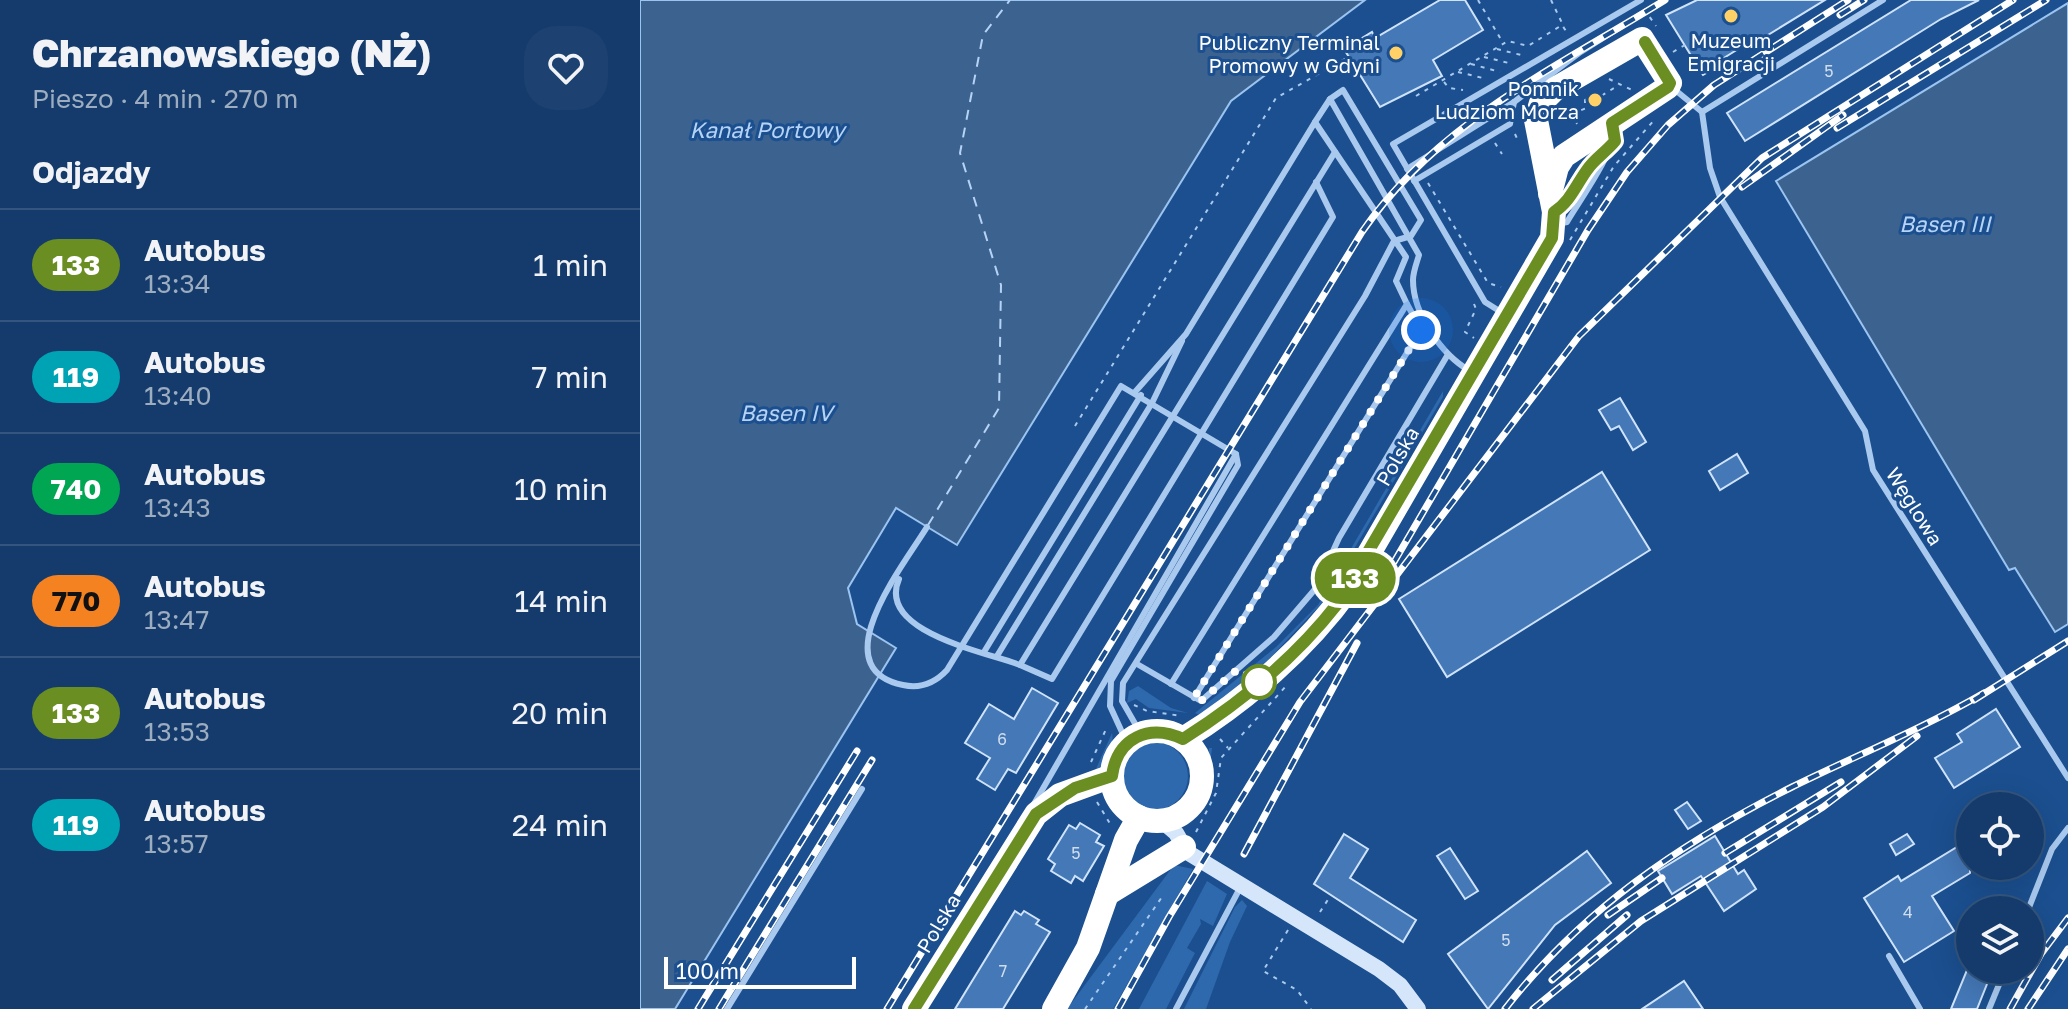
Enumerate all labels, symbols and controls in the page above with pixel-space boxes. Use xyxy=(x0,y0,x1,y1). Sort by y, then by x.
marker: Muzeum Emigracji xyxy=(1722,7,1740,25)
button: heart xyxy=(524,26,608,110)
place label: Muzeum Emigracji xyxy=(1687,28,1775,75)
text: Chrzanowskiego (NŻ) xyxy=(32,30,432,75)
place label: Publiczny Terminal Promowy w Gdyni xyxy=(1198,30,1380,77)
marker: Publiczny Terminal Promowy w Gdyni xyxy=(1387,44,1405,62)
house number: 5 xyxy=(1824,61,1834,81)
place label: Pomnik Ludziom Morza xyxy=(1435,76,1579,123)
text: Pieszo · 4 min · 270 m xyxy=(32,83,298,114)
marker: Pomnik Ludziom Morza xyxy=(1586,91,1604,109)
water label: Kanał Portowy xyxy=(689,116,847,143)
text: Odjazdy xyxy=(32,154,151,190)
water label: Basen III xyxy=(1899,210,1993,237)
text: Autobus xyxy=(144,232,266,268)
text: 1 min xyxy=(533,247,608,283)
text: 133 xyxy=(52,248,100,281)
text: 13:34 xyxy=(144,268,211,299)
your location xyxy=(1401,310,1441,350)
text: Autobus xyxy=(144,344,266,380)
text: 7 min xyxy=(532,359,608,395)
text: 119 xyxy=(53,360,99,393)
text: 13:40 xyxy=(144,380,212,411)
water label: Basen IV xyxy=(740,399,836,426)
street label: Polska xyxy=(1371,422,1423,490)
text: Autobus xyxy=(144,456,266,492)
street label: Węglowa xyxy=(1882,463,1948,549)
text: 10 min xyxy=(514,471,608,507)
text: 740 xyxy=(51,472,101,505)
text: 13:43 xyxy=(144,492,211,523)
line badge: 133 xyxy=(1309,552,1401,604)
text: 133 xyxy=(1331,561,1379,594)
text: Autobus xyxy=(144,568,266,604)
text: 14 min xyxy=(515,583,608,619)
text: 770 xyxy=(52,584,100,617)
text: 13:47 xyxy=(144,604,209,635)
unlabelled marker xyxy=(1242,665,1276,699)
text: Autobus xyxy=(144,680,266,716)
text: 20 min xyxy=(511,695,608,731)
text: 133 xyxy=(52,696,100,729)
text: 13:53 xyxy=(144,716,210,747)
house number: 6 xyxy=(997,729,1007,749)
text: Autobus xyxy=(144,792,266,828)
map controls xyxy=(1956,792,2044,984)
button: locate xyxy=(1956,792,2044,880)
text: 24 min xyxy=(512,807,608,843)
text: 119 xyxy=(53,808,99,841)
text: 13:57 xyxy=(144,828,208,859)
house number: 5 xyxy=(1071,843,1081,863)
street label: Polska xyxy=(911,889,965,957)
button: layers xyxy=(1956,896,2044,984)
house number: 4 xyxy=(1903,902,1913,922)
house number: 5 xyxy=(1501,930,1511,950)
scale bar xyxy=(664,953,856,989)
text: 100 m xyxy=(676,957,739,984)
house number: 7 xyxy=(999,961,1007,981)

